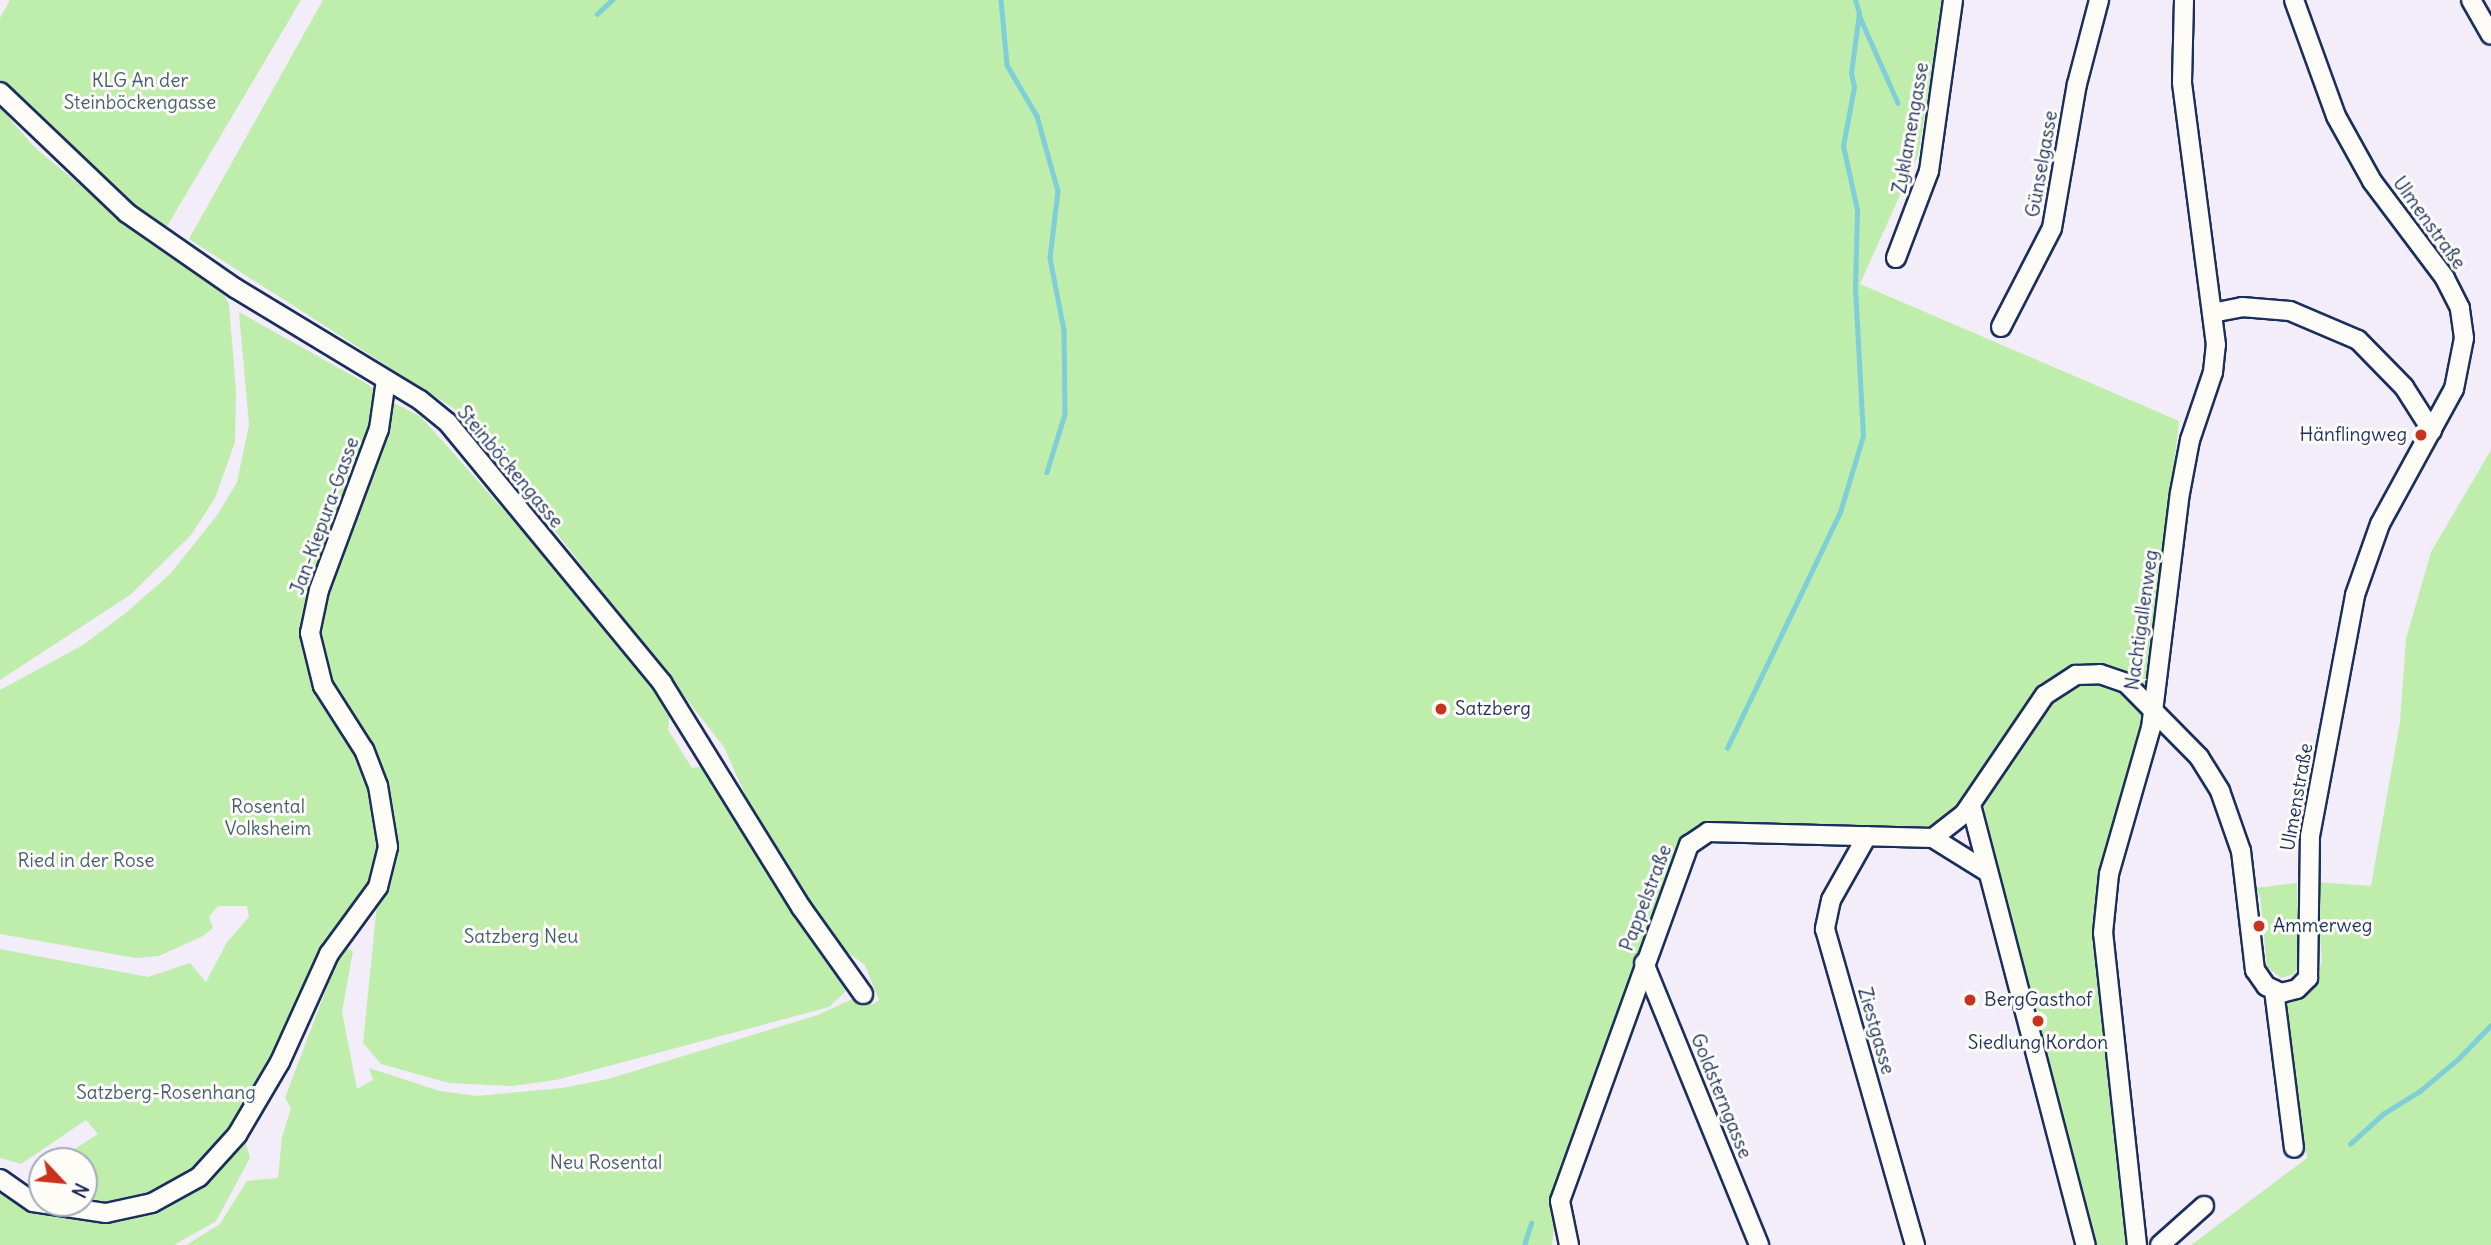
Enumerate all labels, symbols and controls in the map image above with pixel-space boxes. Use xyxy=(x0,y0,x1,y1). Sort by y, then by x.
street label: Zyklamengasse xyxy=(1888,61,1934,195)
park label: KLG An der Steinböckengasse xyxy=(64,70,216,114)
street label: Günselgasse xyxy=(2021,109,2063,219)
street label: Ulmenstraße xyxy=(2388,172,2470,274)
street label: Steinböckengasse xyxy=(452,401,568,533)
place label: Hänflingweg xyxy=(2299,424,2407,446)
marker: Hänflingweg xyxy=(2413,427,2429,443)
street label: Jan-Kiepura-Gasse xyxy=(286,434,364,598)
street label: Nachtigallenweg xyxy=(2121,548,2163,692)
place label: Satzberg xyxy=(1455,698,1531,720)
marker: Satzberg xyxy=(1433,701,1449,717)
street label: Ulmenstraße xyxy=(2276,741,2318,853)
park label: Rosental Volksheim xyxy=(225,796,311,840)
street label: Pappelstraße xyxy=(1615,842,1677,954)
park label: Ried in der Rose xyxy=(17,850,155,872)
place label: Ammerweg xyxy=(2273,915,2372,937)
marker: Ammerweg xyxy=(2251,918,2267,934)
park label: Satzberg Neu xyxy=(464,926,578,948)
street label: Ziestgasse xyxy=(1853,985,1899,1077)
place label: BergGasthof xyxy=(1984,989,2092,1011)
marker: BergGasthof xyxy=(1962,992,1978,1008)
marker: Siedlung Kordon xyxy=(2030,1013,2046,1029)
street label: Goldsterngasse xyxy=(1686,1030,1756,1162)
place label: Siedlung Kordon xyxy=(1968,1032,2108,1054)
park label: Satzberg-Rosenhang xyxy=(76,1082,256,1104)
north arrow xyxy=(28,1147,98,1217)
park label: Neu Rosental xyxy=(550,1152,662,1174)
text: N xyxy=(66,1179,94,1201)

